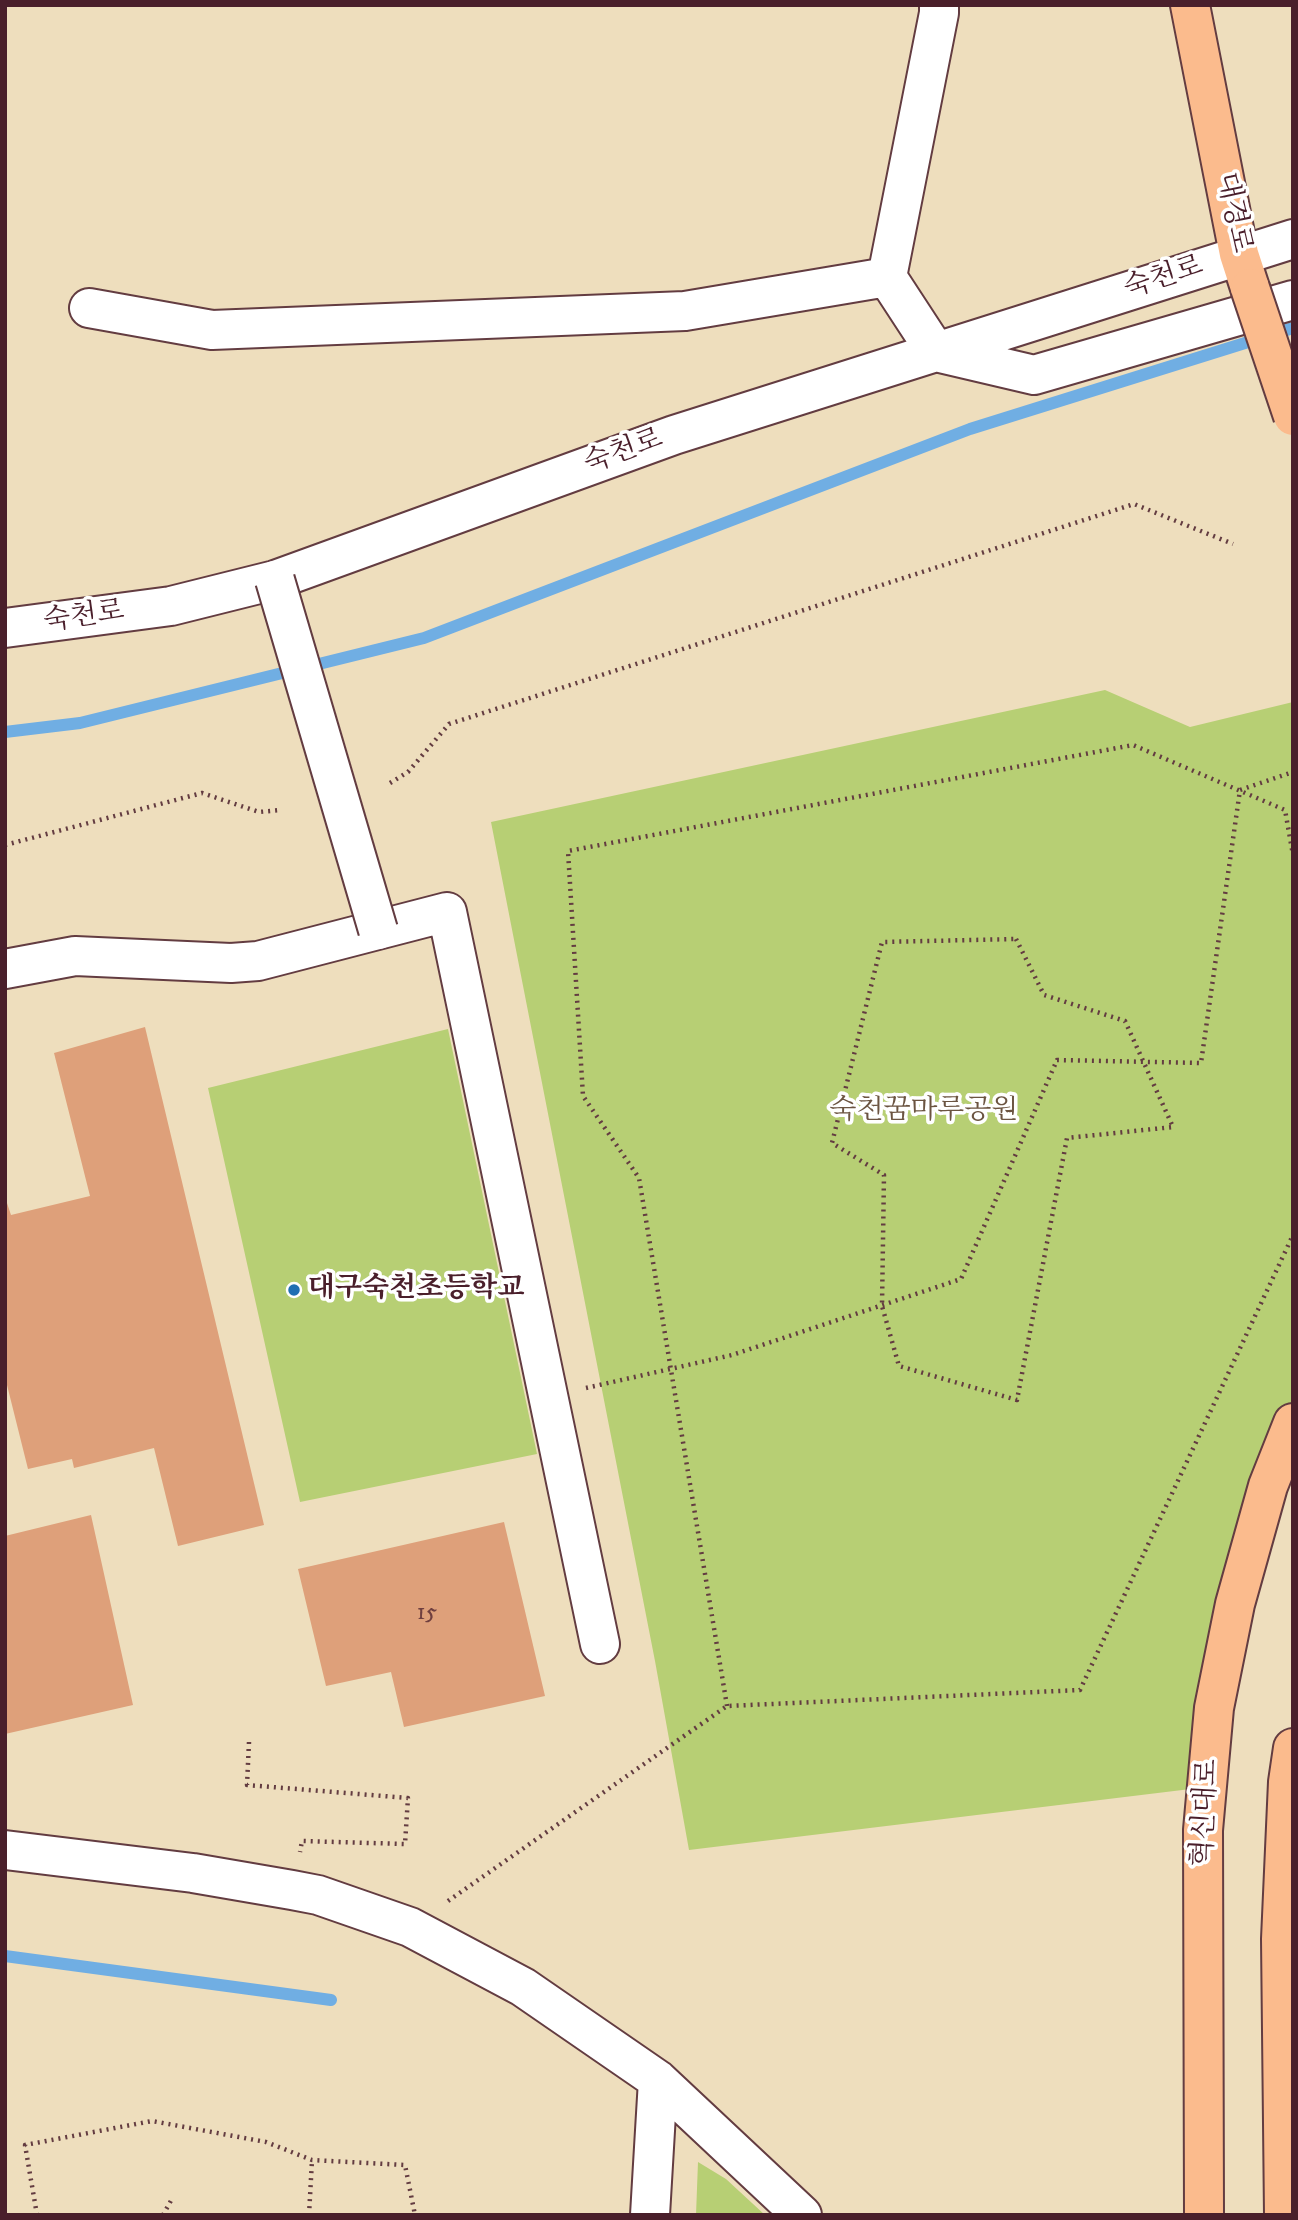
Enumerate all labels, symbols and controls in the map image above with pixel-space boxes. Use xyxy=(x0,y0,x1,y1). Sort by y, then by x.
street label: 대경로 xyxy=(1207,170,1257,256)
street label: 숙천로 xyxy=(1120,250,1208,308)
street label: 숙천로 xyxy=(580,423,668,483)
street label: 숙천로 xyxy=(41,596,127,640)
park label: 숙천꿈마루공원 xyxy=(829,1095,1019,1129)
place label: 대구숙천초등학교 xyxy=(308,1273,524,1307)
marker: 대구숙천초등학교 xyxy=(286,1282,302,1298)
house number: 15 xyxy=(417,1600,437,1628)
street label: 혁신대로 xyxy=(1187,1758,1227,1868)

